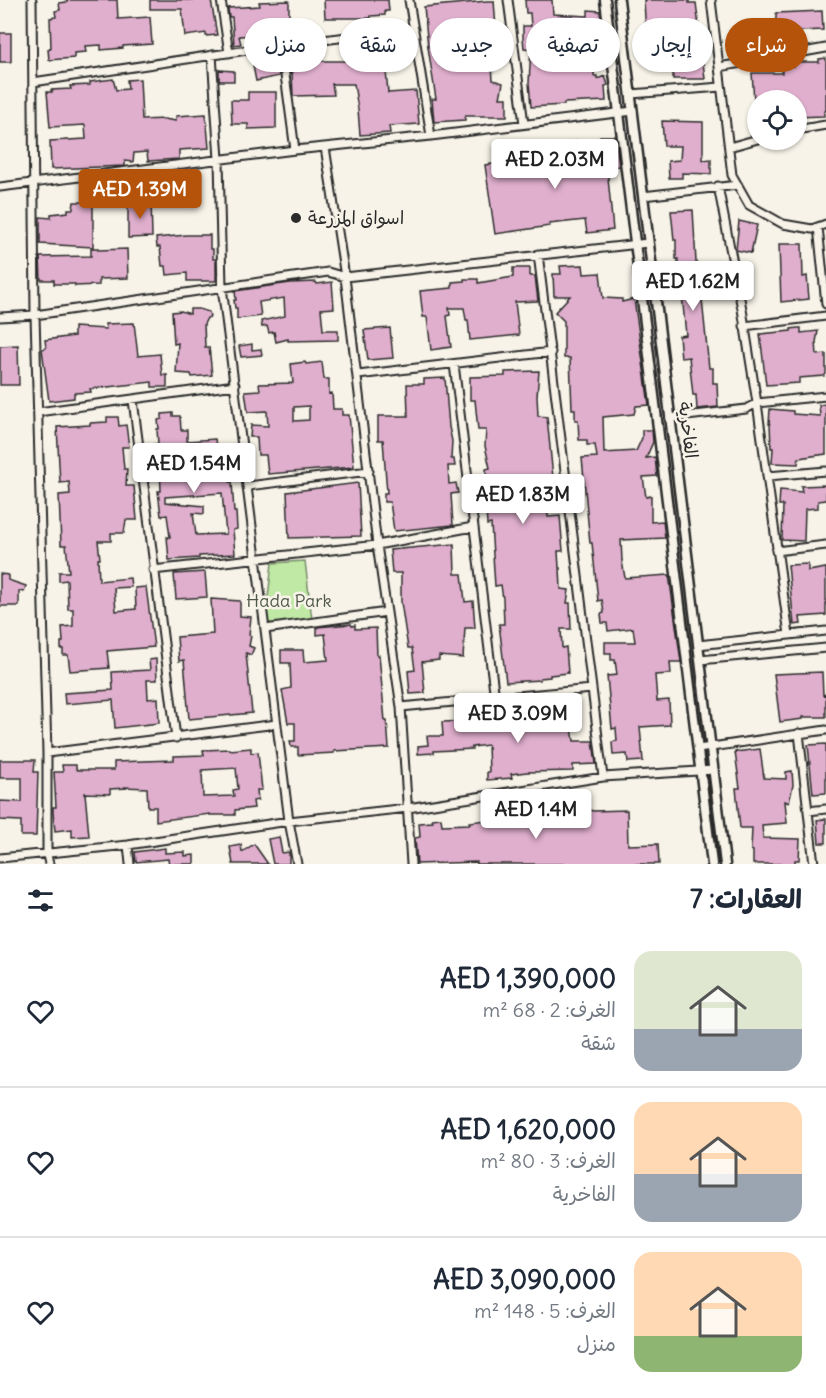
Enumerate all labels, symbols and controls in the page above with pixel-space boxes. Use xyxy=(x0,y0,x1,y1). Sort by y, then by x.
chip: منزل xyxy=(244,18,327,72)
chip: شقة xyxy=(339,18,418,72)
chip: جديد xyxy=(430,18,514,72)
chip: تصفية xyxy=(526,18,620,72)
chip: إيجار xyxy=(632,18,713,72)
chip: شراء xyxy=(725,18,808,72)
map controls xyxy=(747,90,807,150)
button: locate xyxy=(747,90,807,150)
pin: AED 2.03M xyxy=(486,139,624,190)
text: AED 2.03M xyxy=(505,146,605,171)
pin: AED 1.39M xyxy=(71,169,209,220)
text: AED 1.39M xyxy=(93,176,187,201)
place label: اسواق المزرعة xyxy=(308,206,404,229)
marker: اسواق المزرعة xyxy=(289,211,303,225)
pin: AED 1.62M xyxy=(624,261,762,312)
text: AED 1.62M xyxy=(646,268,740,293)
street label: الفاخرية xyxy=(674,400,703,460)
pin: AED 1.54M xyxy=(125,443,263,494)
text: AED 1.54M xyxy=(147,450,241,475)
pin: AED 1.83M xyxy=(454,474,592,525)
text: AED 1.83M xyxy=(476,481,570,506)
park label: Hada Park xyxy=(246,589,332,612)
pin: AED 3.09M xyxy=(449,693,587,744)
text: AED 3.09M xyxy=(468,700,568,725)
pin: AED 1.4M xyxy=(474,789,598,840)
text: AED 1.4M xyxy=(494,796,578,821)
text: العقارات: 7 xyxy=(690,882,802,915)
icon: filters xyxy=(24,884,57,917)
text: AED 1,390,000 xyxy=(440,962,616,995)
icon: home xyxy=(682,975,754,1047)
icon: heart xyxy=(24,995,57,1028)
text: الغرف: 2 · 68 m² xyxy=(483,997,616,1022)
text: شقة xyxy=(581,1030,616,1055)
text: AED 1,620,000 xyxy=(440,1113,616,1146)
icon: home xyxy=(682,1126,754,1198)
icon: heart xyxy=(24,1146,57,1179)
text: الغرف: 3 · 80 m² xyxy=(481,1148,616,1173)
text: الفاخرية xyxy=(553,1181,616,1206)
text: AED 3,090,000 xyxy=(433,1263,616,1296)
icon: home xyxy=(682,1276,754,1348)
icon: heart xyxy=(24,1296,57,1329)
text: الغرف: 5 · 148 m² xyxy=(474,1298,616,1323)
text: منزل xyxy=(577,1331,616,1356)

